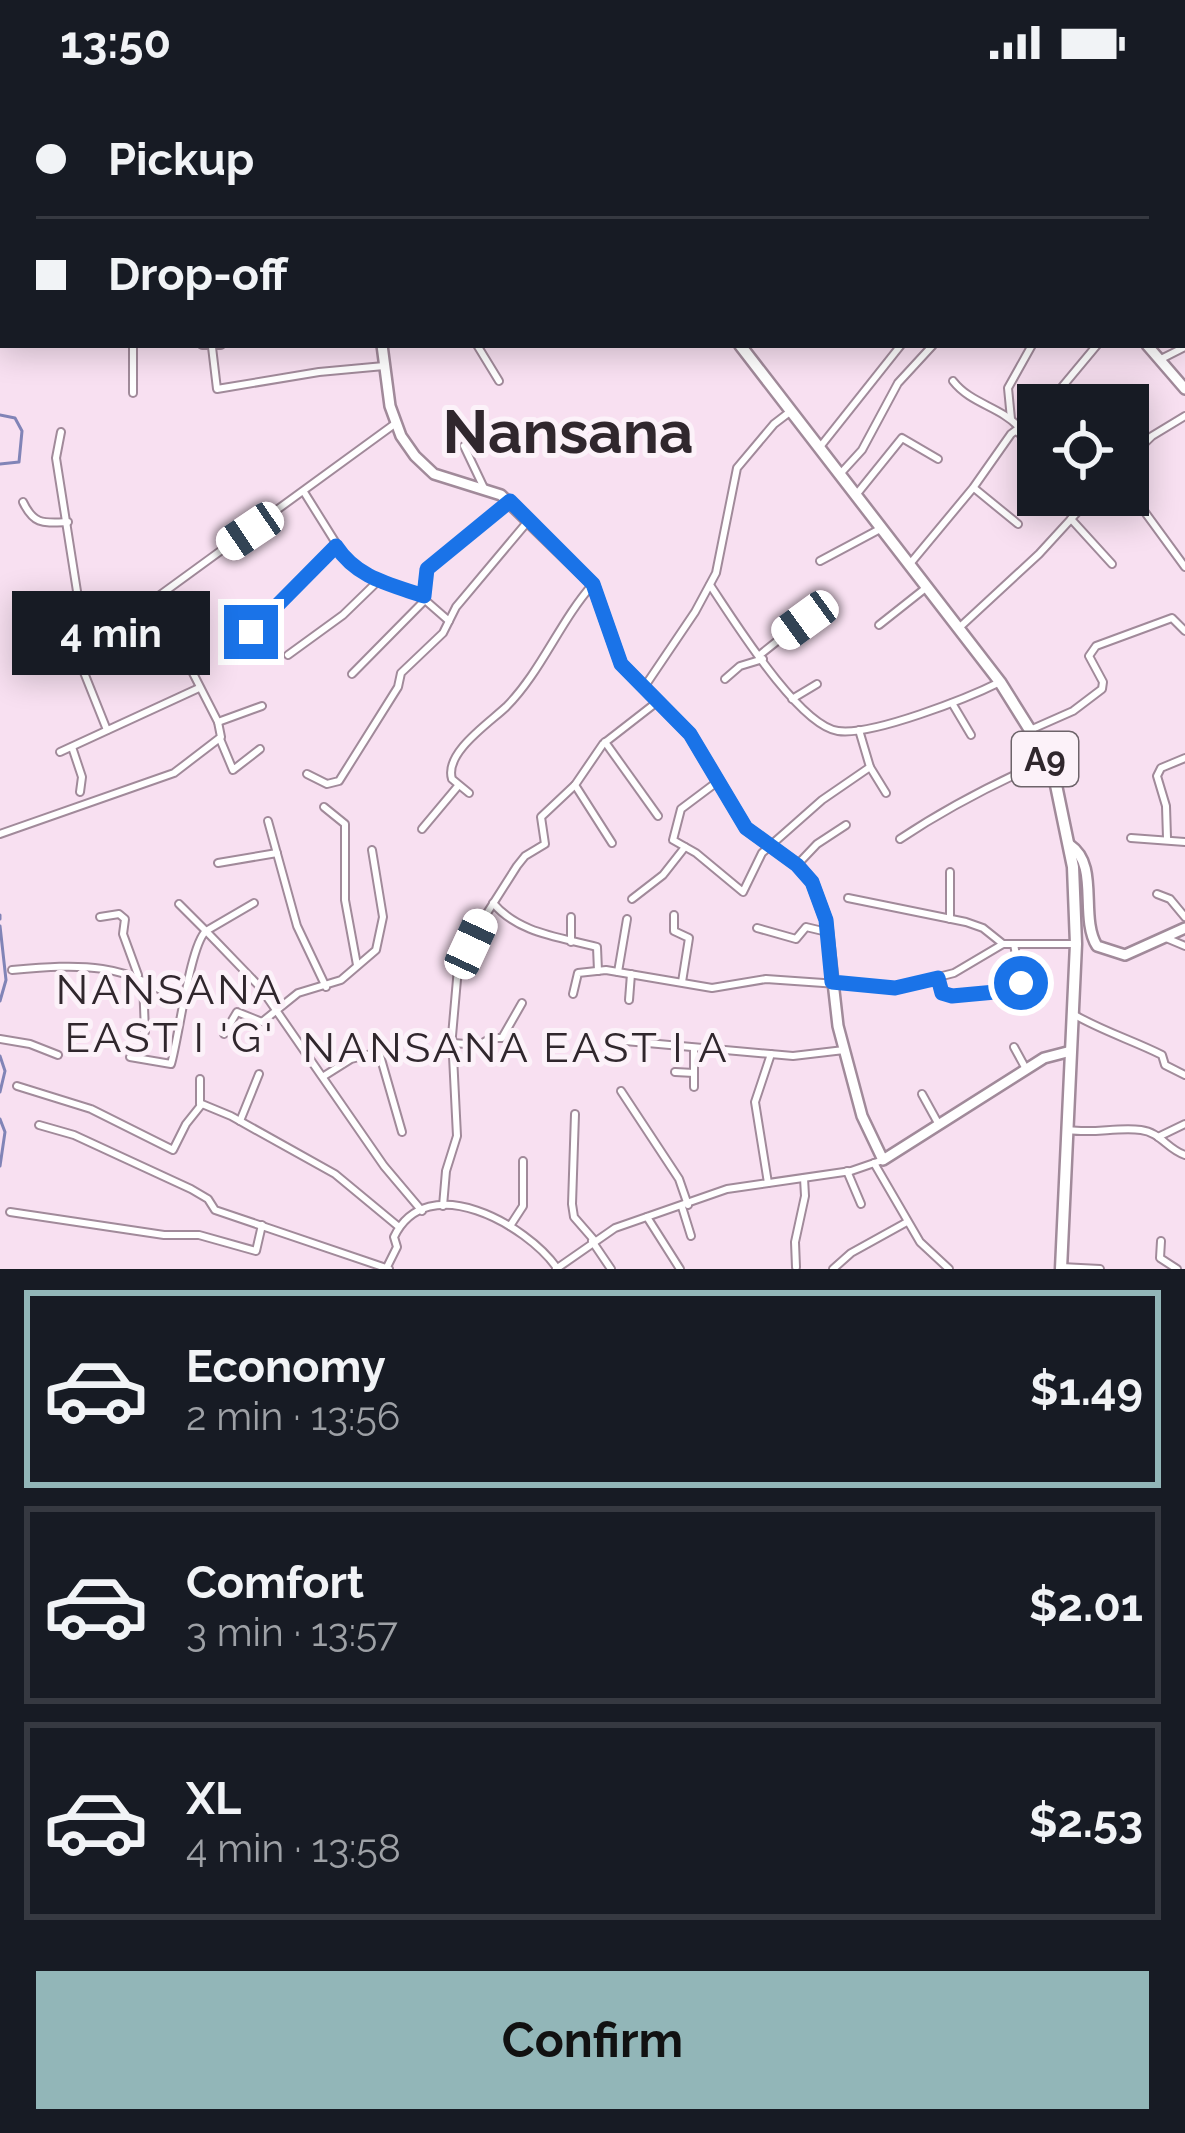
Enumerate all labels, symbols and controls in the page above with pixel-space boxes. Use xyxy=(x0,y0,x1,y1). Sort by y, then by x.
text: 13:50 xyxy=(60,16,171,69)
text: Pickup xyxy=(108,133,254,186)
text: Drop-off xyxy=(108,248,288,301)
map controls xyxy=(1017,384,1149,516)
button: locate xyxy=(1017,384,1149,516)
district label: Nansana xyxy=(443,397,693,467)
car xyxy=(210,496,290,566)
car xyxy=(765,584,845,656)
callout: 4 min xyxy=(11,590,209,674)
route end xyxy=(224,605,278,659)
text: 4 min xyxy=(60,610,162,656)
road number: A9 xyxy=(1012,732,1078,786)
car xyxy=(439,904,503,984)
route start xyxy=(994,956,1048,1010)
district label: NANSANA EAST I 'G' xyxy=(56,965,284,1062)
district label: NANSANA EAST I A xyxy=(302,1023,730,1072)
icon: car xyxy=(42,1335,150,1443)
text: Economy xyxy=(186,1340,386,1393)
text: $1.49 xyxy=(1030,1363,1143,1416)
text: 2 min · 13:56 xyxy=(186,1393,400,1439)
icon: car xyxy=(42,1551,150,1659)
text: Comfort xyxy=(186,1556,364,1609)
text: $2.01 xyxy=(1029,1579,1143,1632)
text: 3 min · 13:57 xyxy=(186,1609,398,1655)
icon: car xyxy=(42,1767,150,1875)
text: XL xyxy=(186,1772,241,1825)
text: $2.53 xyxy=(1029,1795,1143,1848)
text: 4 min · 13:58 xyxy=(186,1825,401,1871)
button: Confirm xyxy=(36,1971,1149,2109)

